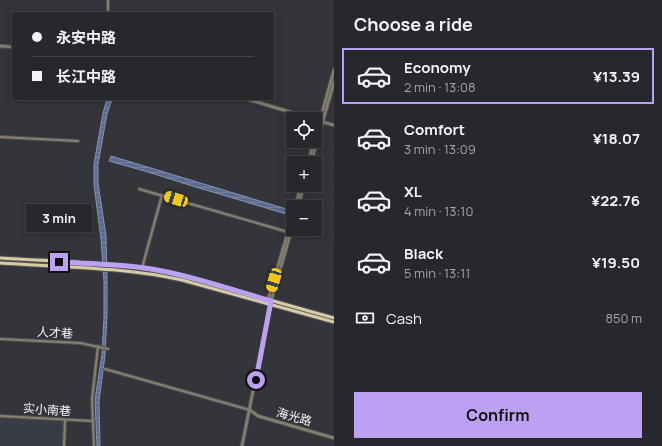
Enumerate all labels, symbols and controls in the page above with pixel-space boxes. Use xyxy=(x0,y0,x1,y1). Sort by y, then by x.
text: Choose a ride xyxy=(354,12,473,36)
text: 永安中路 xyxy=(56,27,116,48)
text: Economy xyxy=(404,57,471,78)
icon: car xyxy=(356,58,392,94)
text: 长江中路 xyxy=(56,66,116,87)
text: ¥13.39 xyxy=(593,66,640,87)
text: 2 min · 13:08 xyxy=(404,78,476,96)
map controls xyxy=(286,112,322,236)
button: locate xyxy=(286,112,322,148)
text: Comfort xyxy=(404,119,465,140)
icon: car xyxy=(356,120,392,156)
text: ¥18.07 xyxy=(593,128,640,149)
text: 3 min · 13:09 xyxy=(404,140,476,158)
button: + xyxy=(286,156,322,192)
text: XL xyxy=(404,181,422,202)
icon: car xyxy=(356,182,392,218)
car xyxy=(163,190,189,208)
text: ¥22.76 xyxy=(591,190,640,211)
button: − xyxy=(286,200,322,236)
text: 4 min · 13:10 xyxy=(404,202,473,220)
callout: 3 min xyxy=(26,204,92,232)
text: 3 min xyxy=(42,209,76,227)
text: Black xyxy=(404,243,443,264)
icon: car xyxy=(356,244,392,280)
text: ¥19.50 xyxy=(592,252,640,273)
route end xyxy=(50,253,68,271)
text: 5 min · 13:11 xyxy=(404,264,470,282)
car xyxy=(265,267,283,293)
icon: cash xyxy=(354,307,376,329)
text: Cash xyxy=(386,308,422,329)
text: 850 m xyxy=(605,309,642,327)
street label: 人才巷 xyxy=(37,323,73,342)
route start xyxy=(247,371,265,389)
button: Confirm xyxy=(354,392,642,438)
street label: 实小南巷 xyxy=(22,399,72,420)
street label: 海光路 xyxy=(274,403,314,430)

